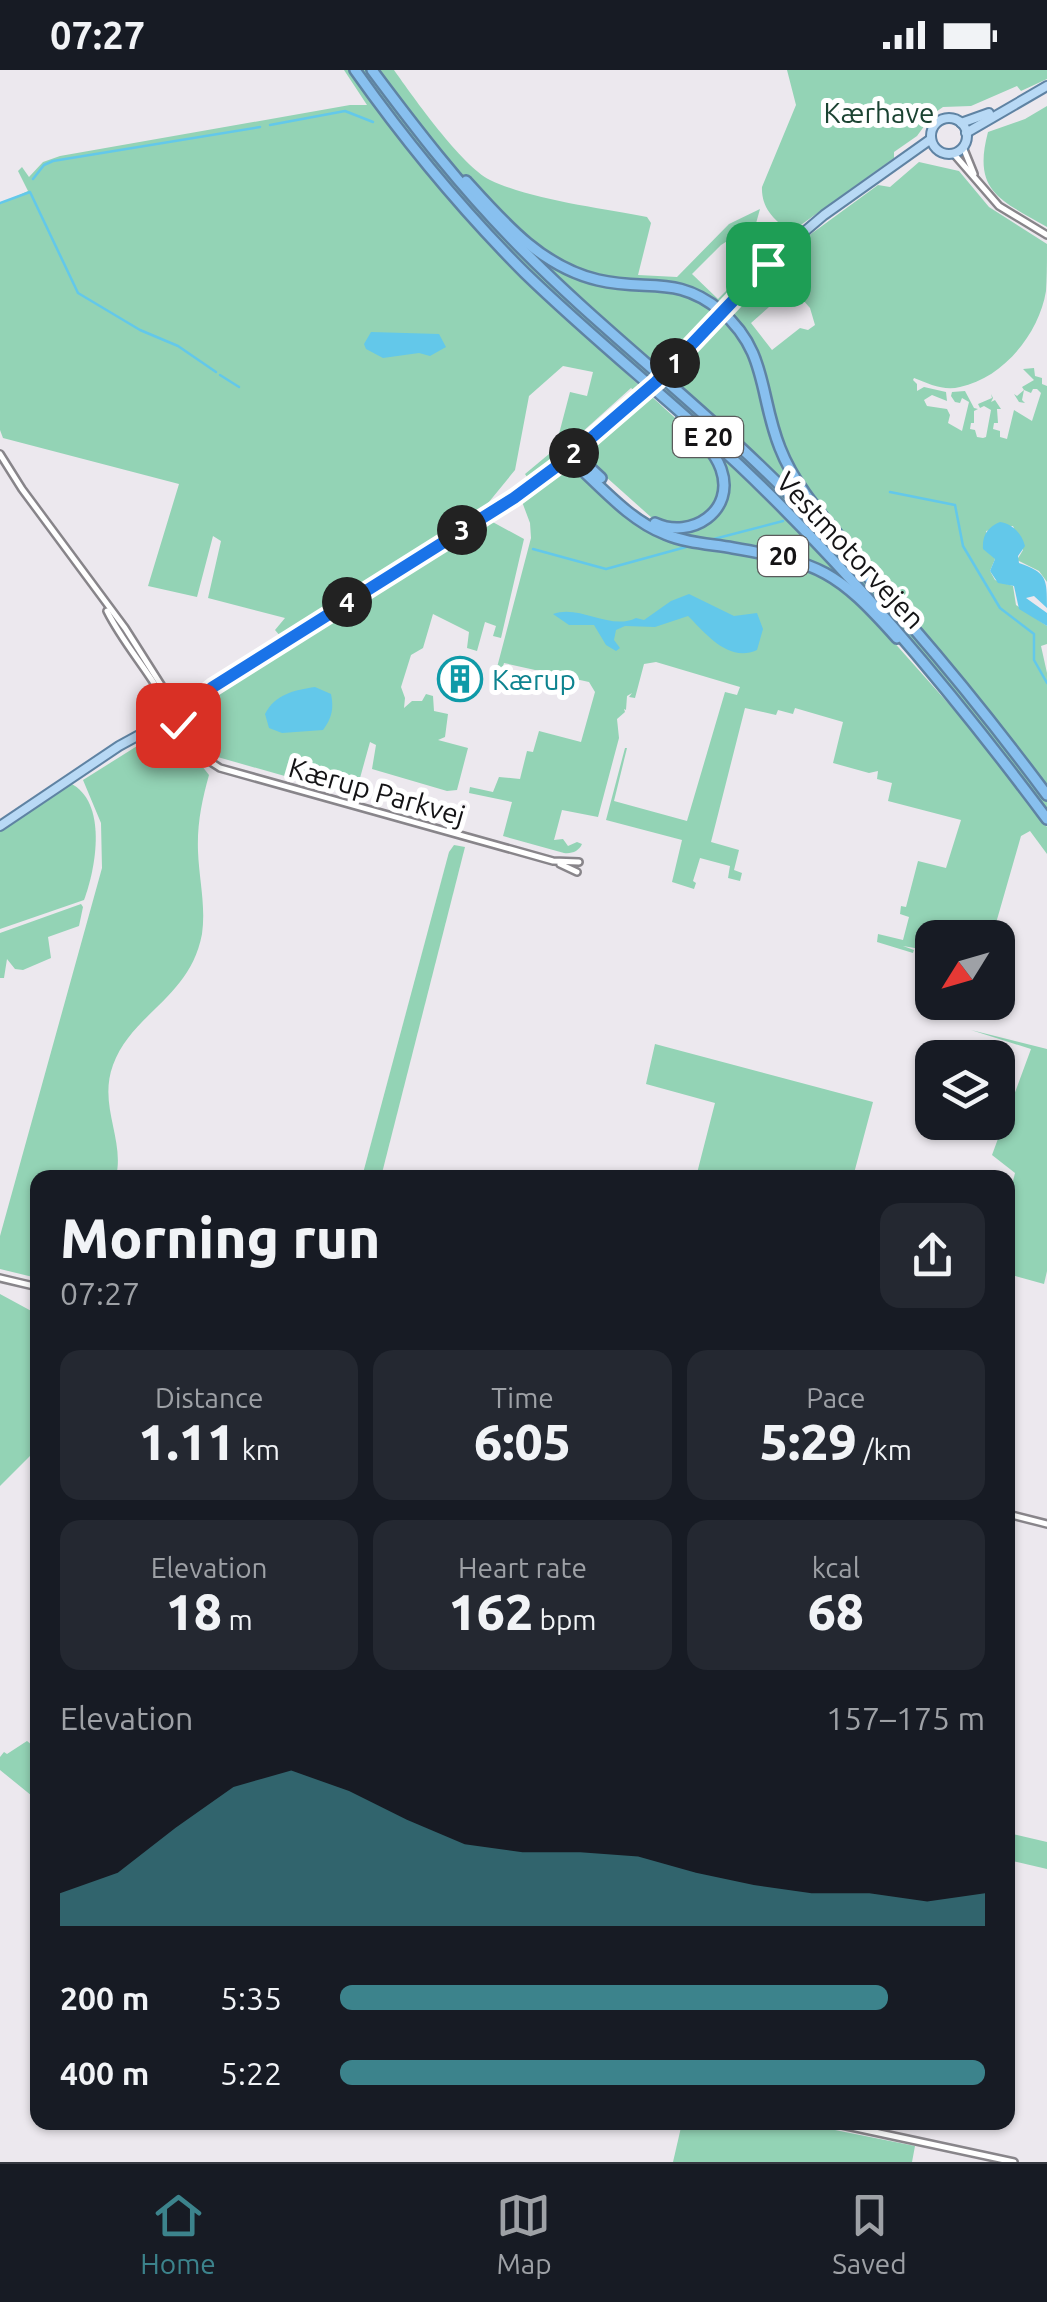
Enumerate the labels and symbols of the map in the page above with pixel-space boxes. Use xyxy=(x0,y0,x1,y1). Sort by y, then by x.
park label: Kærhave xyxy=(823,97,935,128)
pin xyxy=(726,222,811,307)
pin: 1 xyxy=(650,338,700,388)
road number: E 20 xyxy=(673,417,743,457)
pin: 2 xyxy=(549,428,599,478)
street label: Vestmotorvejen xyxy=(771,466,931,634)
pin: 3 xyxy=(437,505,487,555)
road number: 20 xyxy=(758,536,808,576)
pin: 4 xyxy=(322,577,372,627)
building icon: Kærup xyxy=(437,656,483,702)
place label: Kærup xyxy=(492,664,576,695)
pin xyxy=(136,683,221,768)
street label: Kærup Parkvej xyxy=(285,751,469,831)
north arrow xyxy=(915,920,1015,1020)

